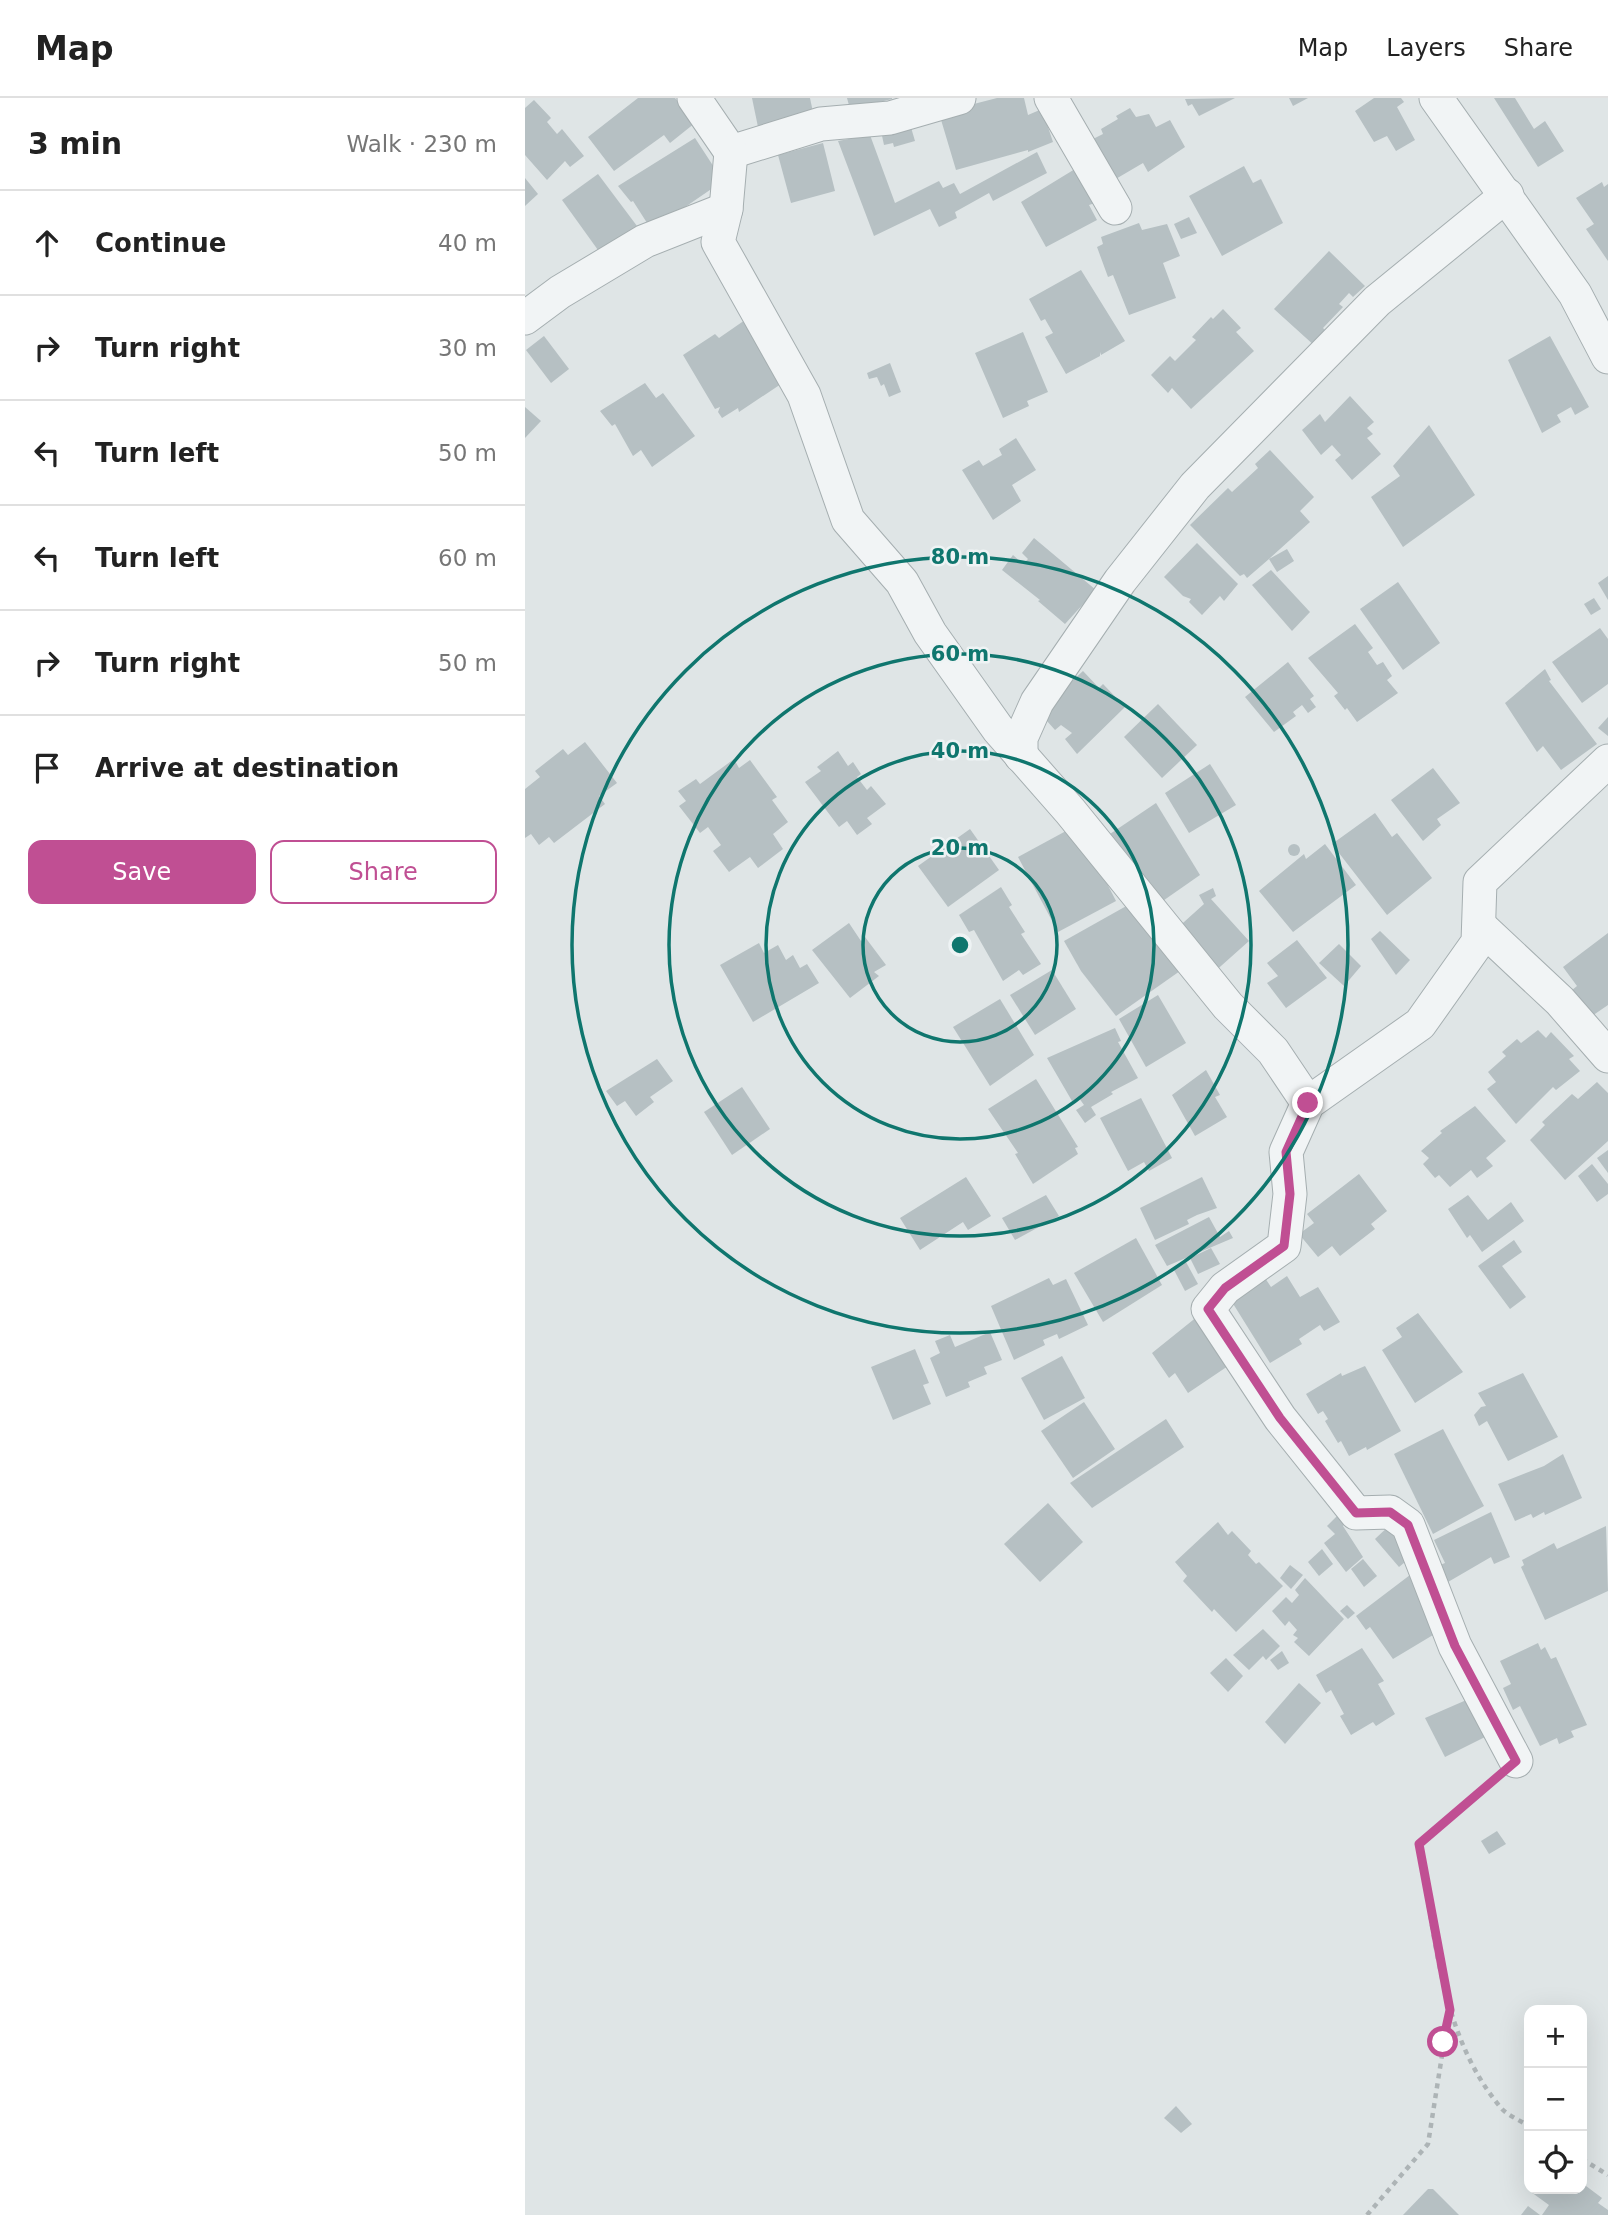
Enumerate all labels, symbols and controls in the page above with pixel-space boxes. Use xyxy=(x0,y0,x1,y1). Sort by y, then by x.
text: Map xyxy=(35,29,114,68)
text: Map xyxy=(1298,34,1348,62)
text: Layers xyxy=(1386,34,1466,62)
text: Share xyxy=(1504,34,1573,62)
text: 3 min xyxy=(28,126,122,161)
text: Walk · 230 m xyxy=(346,131,497,157)
icon: ahead xyxy=(28,224,66,262)
text: Continue xyxy=(95,228,226,258)
text: 40 m xyxy=(438,230,497,256)
icon: right xyxy=(28,329,66,367)
text: Turn right xyxy=(95,333,240,363)
text: 30 m xyxy=(438,335,497,361)
icon: left xyxy=(28,434,66,472)
text: Turn left xyxy=(95,438,219,468)
text: 50 m xyxy=(438,440,497,466)
icon: left xyxy=(28,539,66,577)
text: Turn left xyxy=(95,543,219,573)
text: 60 m xyxy=(438,545,497,571)
text: 80 m xyxy=(931,545,989,569)
text: 60 m xyxy=(931,642,989,666)
icon: right xyxy=(28,644,66,682)
text: Turn right xyxy=(95,648,240,678)
text: 50 m xyxy=(438,650,497,676)
text: 40 m xyxy=(931,739,989,763)
icon: arrive xyxy=(28,749,66,787)
text: Arrive at destination xyxy=(95,753,399,783)
text: 20 m xyxy=(931,836,989,860)
button: Save xyxy=(28,840,256,904)
button: Share xyxy=(270,840,497,904)
centre of rings xyxy=(948,933,972,957)
route end xyxy=(1292,1087,1323,1118)
map controls xyxy=(1524,2005,1587,2194)
button: + xyxy=(1524,2005,1587,2068)
route start xyxy=(1427,2026,1458,2057)
button: − xyxy=(1524,2068,1587,2131)
button: locate xyxy=(1524,2131,1587,2194)

